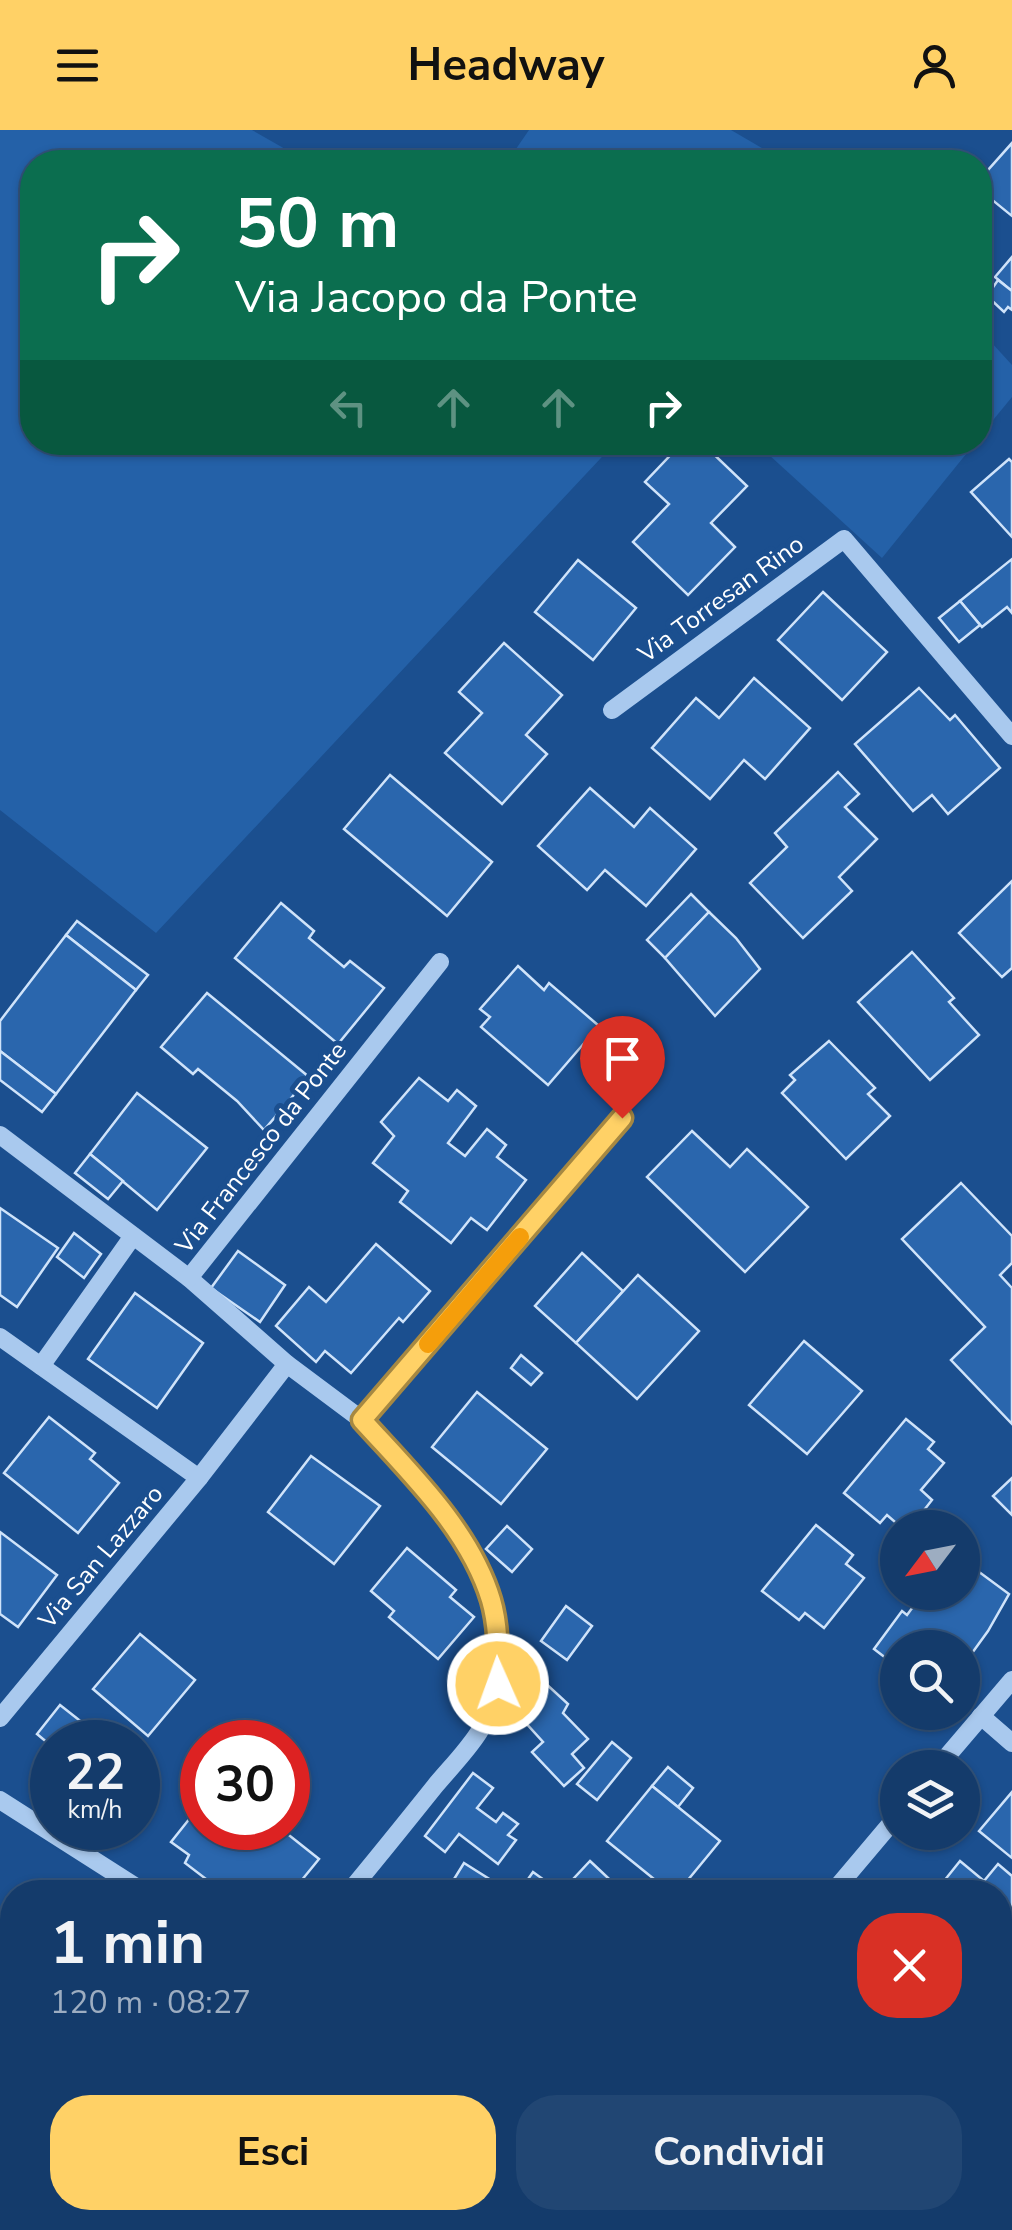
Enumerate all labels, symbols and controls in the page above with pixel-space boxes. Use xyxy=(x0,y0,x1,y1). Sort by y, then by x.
text: Headway xyxy=(408,35,604,96)
icon: menu xyxy=(50,38,105,93)
icon: person xyxy=(907,38,962,93)
text: 50 m xyxy=(235,176,399,272)
icon: right xyxy=(70,190,200,320)
text: Via Jacopo da Ponte xyxy=(235,267,638,328)
icon: left xyxy=(321,380,376,435)
icon: ahead xyxy=(426,380,481,435)
icon: ahead xyxy=(531,380,586,435)
icon: right xyxy=(636,380,691,435)
street label: Via Torresan Rino xyxy=(630,527,811,671)
pin xyxy=(580,1016,665,1119)
icon: arrive xyxy=(595,1031,650,1086)
street label: Via Francesco da Ponte xyxy=(167,1035,355,1262)
street label: Via San Lazzaro xyxy=(30,1478,171,1637)
north arrow xyxy=(880,1510,980,1610)
map controls xyxy=(880,1510,980,1850)
button: search xyxy=(880,1630,980,1730)
position arrow xyxy=(446,1632,550,1736)
speed limit sign: 30 xyxy=(180,1720,310,1850)
text: 22 xyxy=(65,1738,125,1807)
button: layers xyxy=(880,1750,980,1850)
text: km/h xyxy=(67,1793,123,1827)
text: 1 min xyxy=(50,1902,205,1984)
button: close xyxy=(857,1913,962,2018)
text: 120 m · 08:27 xyxy=(50,1981,251,2024)
button: Esci xyxy=(50,2095,496,2210)
button: Condividi xyxy=(516,2095,962,2210)

